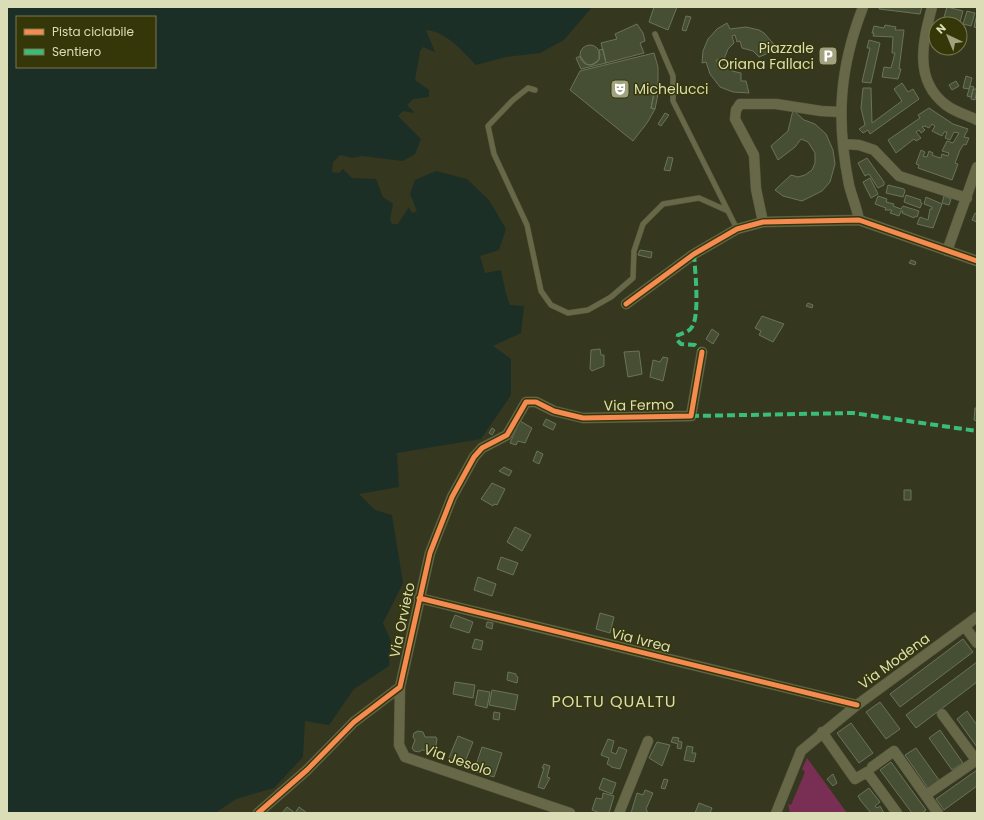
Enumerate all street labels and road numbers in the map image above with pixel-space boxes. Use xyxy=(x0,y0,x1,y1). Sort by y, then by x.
street label: Via Fermo xyxy=(604,394,674,416)
street label: Via Orvieto xyxy=(384,581,420,659)
street label: Via Ivrea xyxy=(609,623,673,657)
street label: Via Modena xyxy=(854,628,934,694)
street label: Via Jesolo xyxy=(421,739,495,781)

